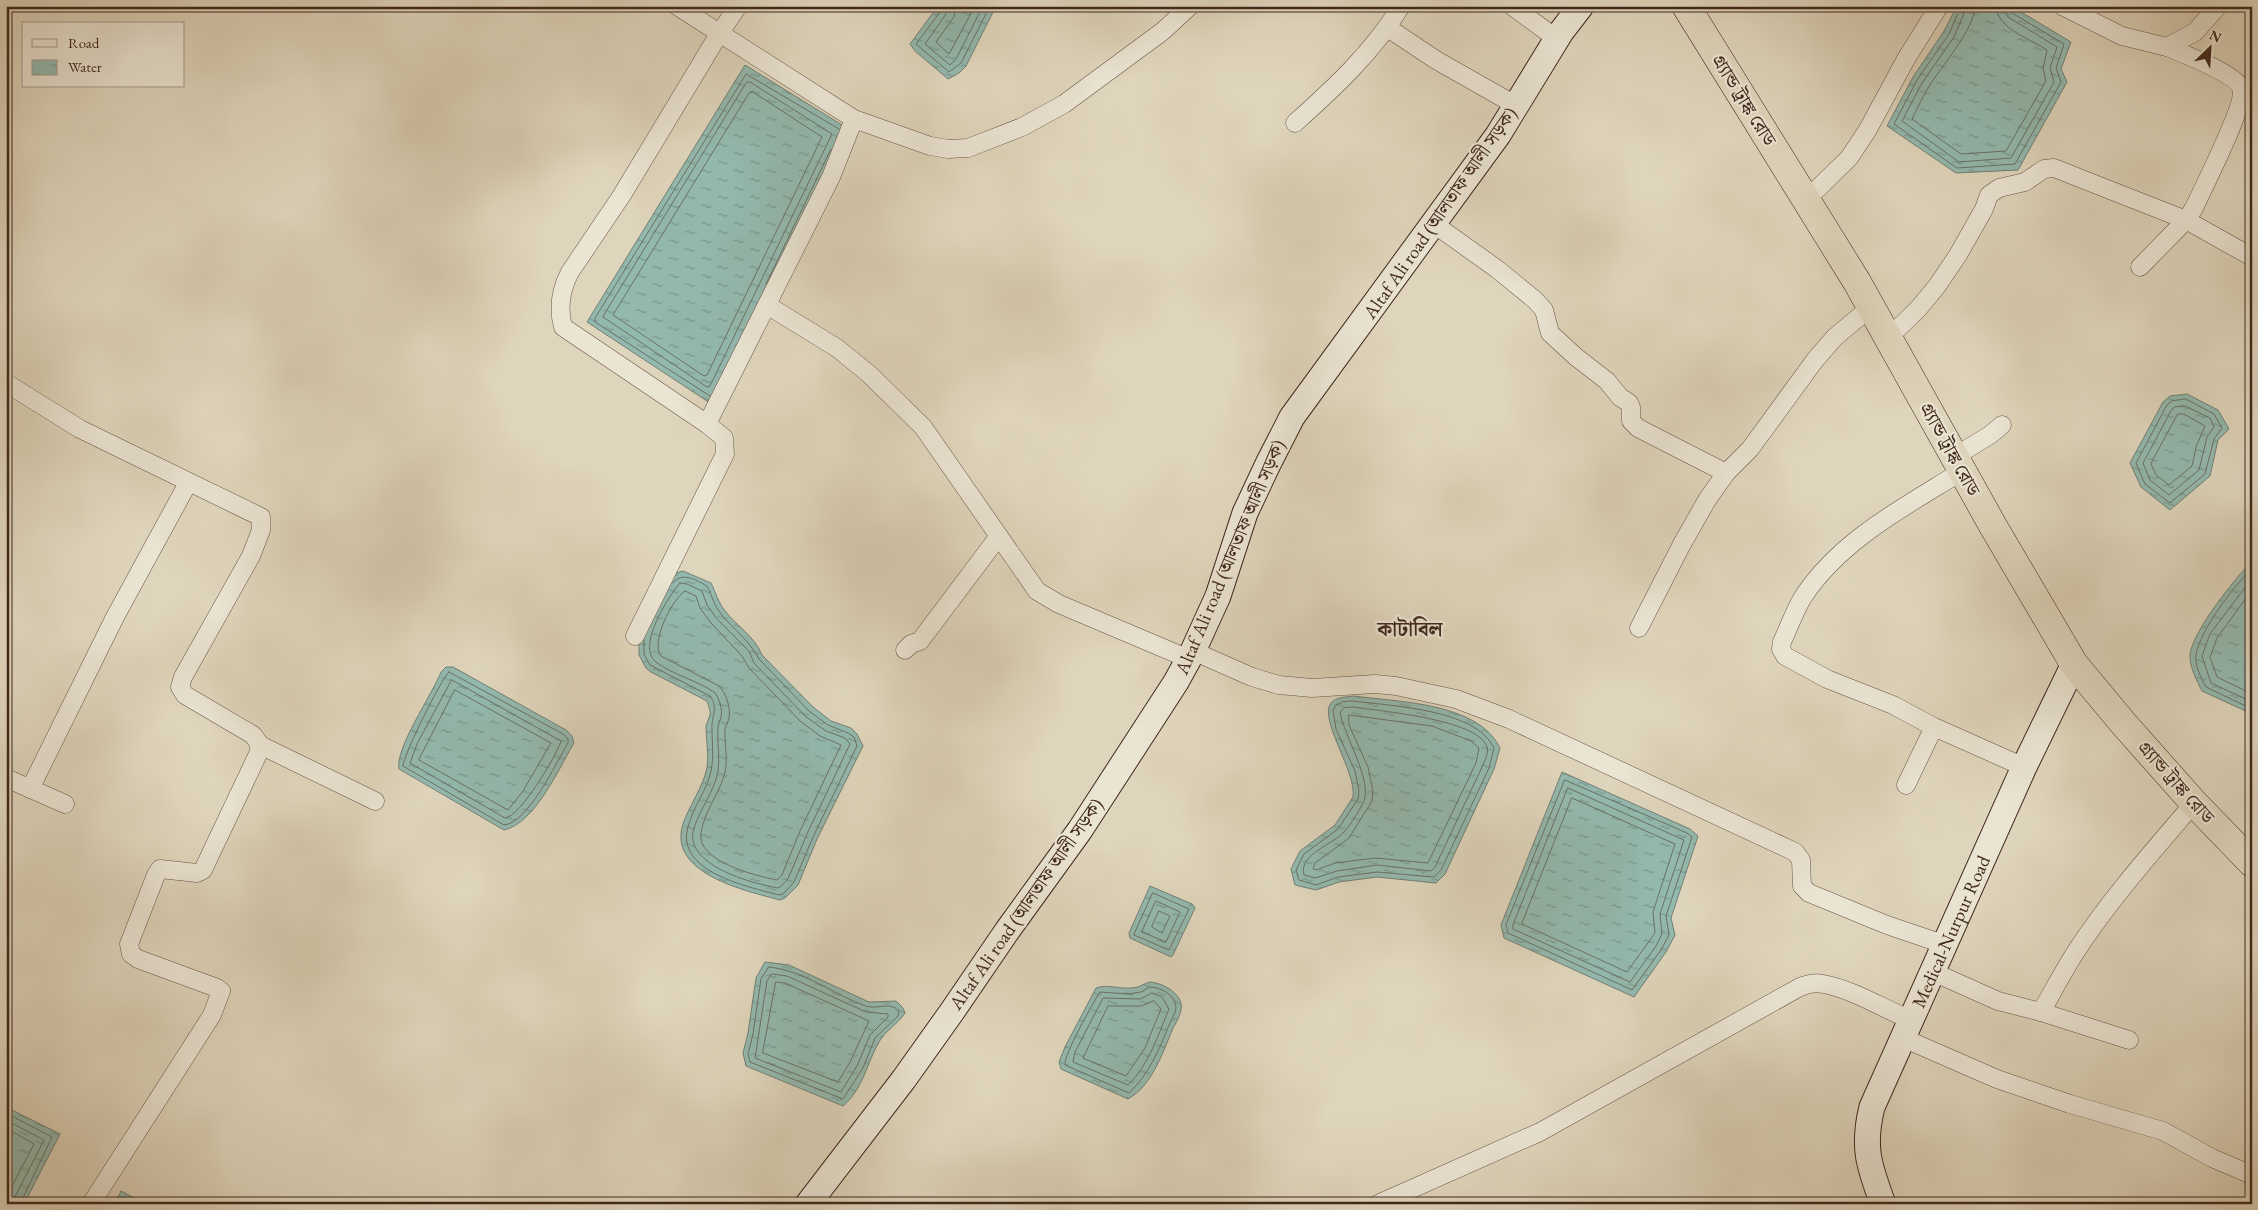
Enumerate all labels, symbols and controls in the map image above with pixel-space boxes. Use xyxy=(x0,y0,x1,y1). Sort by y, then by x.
legend xyxy=(22,22,185,88)
north arrow xyxy=(2186,22,2236,72)
text: N xyxy=(2207,26,2225,47)
text: Road xyxy=(68,33,100,52)
street label: গ্র্যান্ড ট্রাঙ্ক রোড xyxy=(1706,50,1783,152)
text: Water xyxy=(68,57,102,76)
street label: Altaf Ali road (আলতাফ আলী সড়ক) xyxy=(1357,102,1523,325)
street label: গ্র্যান্ড ট্রাঙ্ক রোড xyxy=(1914,398,1987,501)
street label: Altaf Ali road (আলতাফ আলী সড়ক) xyxy=(1169,436,1291,679)
district label: কাটাবিল xyxy=(1376,616,1444,642)
street label: গ্র্যান্ড ট্রাঙ্ক রোড xyxy=(2132,735,2221,830)
street label: Altaf Ali road (আলতাফ আলী সড়ক) xyxy=(943,793,1109,1016)
street label: Medical-Nurpur Road xyxy=(1906,851,1996,1012)

